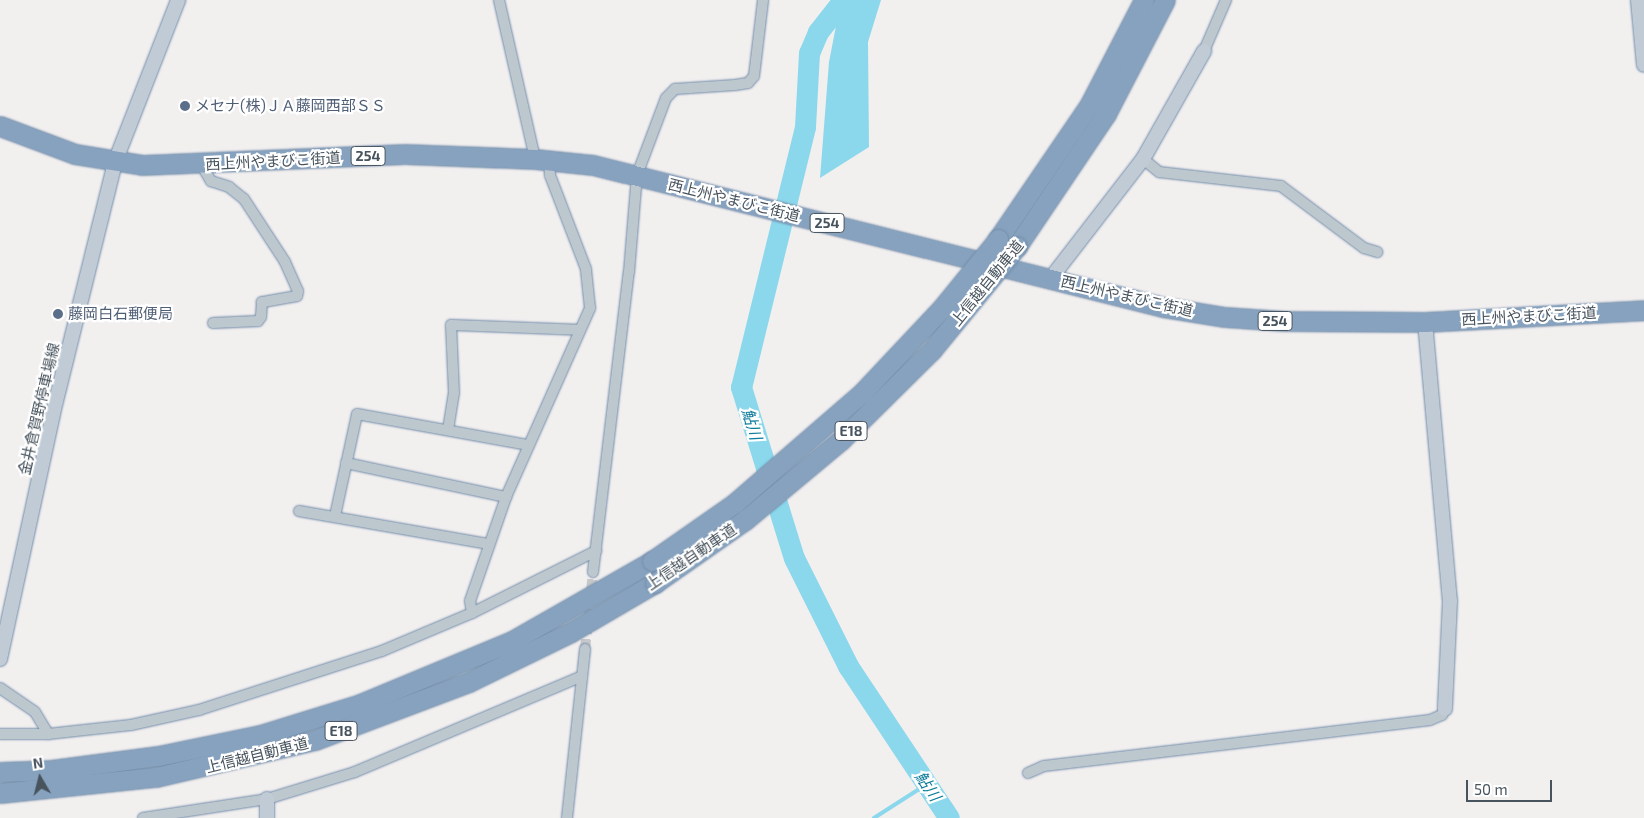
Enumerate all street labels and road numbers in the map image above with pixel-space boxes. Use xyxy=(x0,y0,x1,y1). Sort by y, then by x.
road number: 254 xyxy=(350,144,386,168)
street label: 西上州やまびこ街道 xyxy=(205,148,341,174)
street label: 西上州やまびこ街道 xyxy=(666,175,802,225)
road number: 254 xyxy=(810,212,844,234)
street label: 上信越自動車道 xyxy=(947,237,1027,329)
street label: 西上州やまびこ街道 xyxy=(1059,272,1195,320)
street label: 西上州やまびこ街道 xyxy=(1461,303,1597,329)
road number: 254 xyxy=(1258,310,1292,332)
street label: 金井倉賀野停車場線 xyxy=(15,341,63,477)
road number: E18 xyxy=(834,420,868,442)
street label: 上信越自動車道 xyxy=(642,520,740,594)
road number: E18 xyxy=(324,719,358,742)
street label: 上信越自動車道 xyxy=(204,734,310,776)

